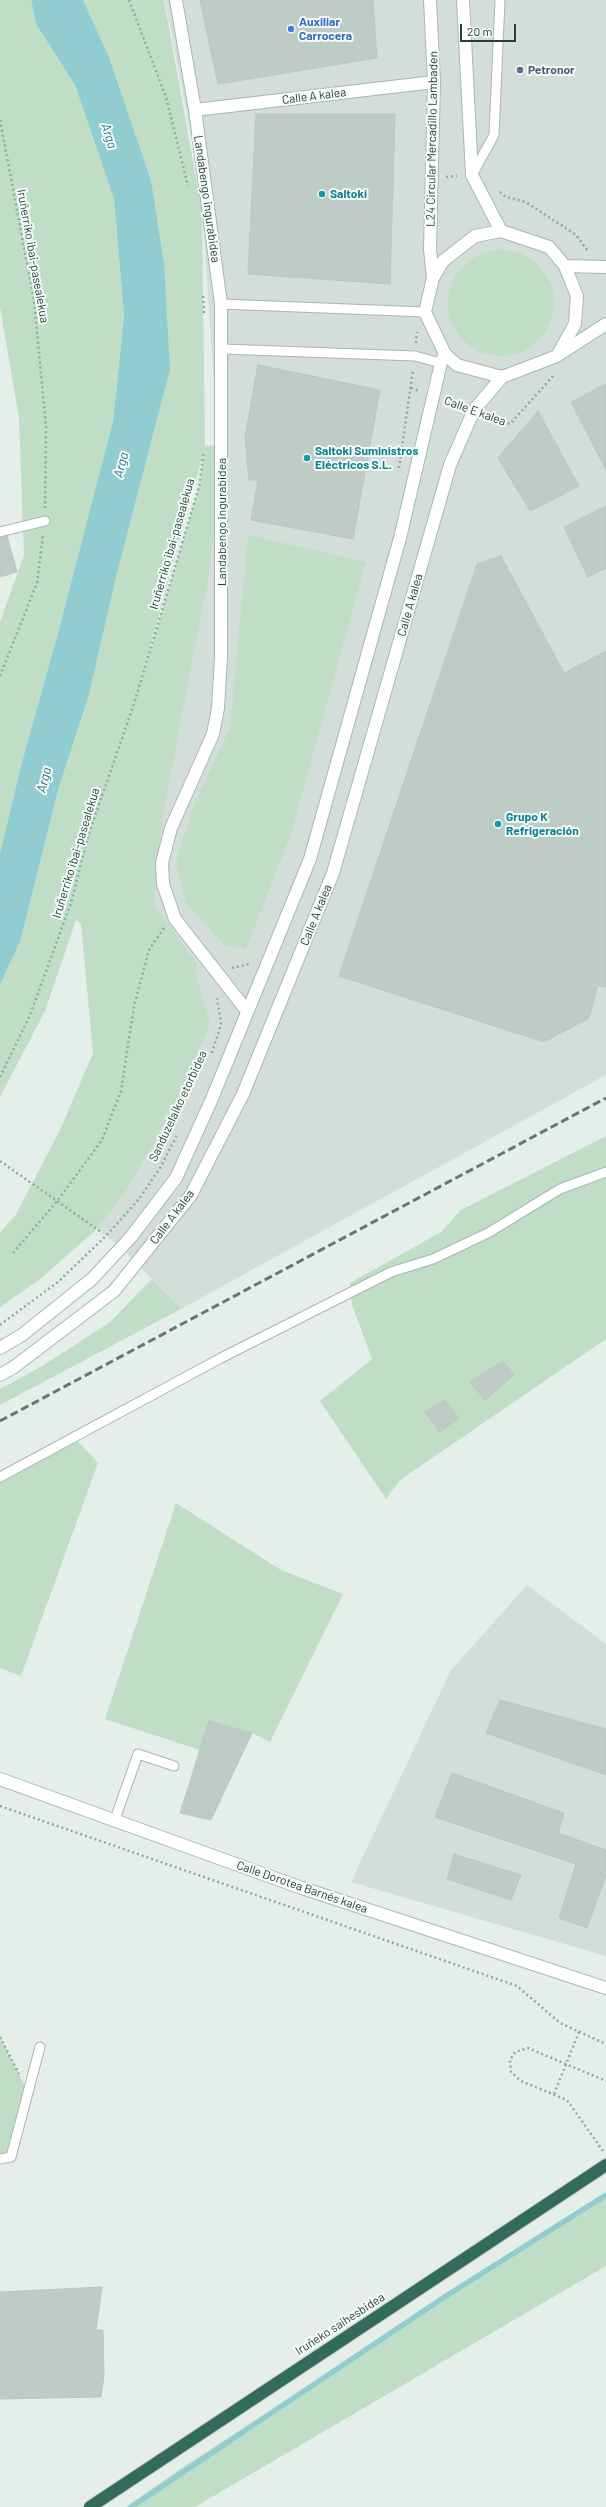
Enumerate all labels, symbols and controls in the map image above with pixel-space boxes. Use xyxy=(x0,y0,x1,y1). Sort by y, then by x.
place label: Auxiliar Carrocera xyxy=(299,15,352,43)
scale bar xyxy=(462,16,518,42)
marker: Auxiliar Carrocera xyxy=(286,24,296,34)
text: 20 m xyxy=(467,24,493,38)
street label: L24 Circular Mercadillo Lambaden xyxy=(423,51,441,227)
place label: Petronor xyxy=(528,63,575,77)
marker: Petronor xyxy=(515,65,525,75)
street label: Calle A kalea xyxy=(281,85,347,107)
water label: Arga xyxy=(98,121,120,151)
street label: Landabengo ingurabidea xyxy=(191,135,223,263)
place label: Saltoki xyxy=(330,187,367,201)
street label: Iruñerriko ibai-pasealekua xyxy=(14,188,52,324)
marker: Saltoki xyxy=(317,189,327,199)
street label: Calle E kalea xyxy=(442,393,508,429)
place label: Saltoki Suministros Eléctricos S.L. xyxy=(315,444,418,472)
water label: Arga xyxy=(110,451,132,479)
marker: Saltoki Suministros Eléctricos S.L. xyxy=(302,453,312,463)
street label: Landabengo ingurabidea xyxy=(215,458,229,586)
street label: Iruñerriko ibai-pasealekua xyxy=(146,477,198,611)
street label: Calle A kalea xyxy=(394,572,426,638)
water label: Arga xyxy=(33,766,55,794)
street label: Iruñerriko ibai-pasealekua xyxy=(49,786,103,920)
place label: Grupo K Refrigeración xyxy=(506,810,579,838)
marker: Grupo K Refrigeración xyxy=(493,819,503,829)
street label: Calle A kalea xyxy=(297,882,335,948)
street label: Sanduzelaiko etorbidea xyxy=(146,1048,210,1164)
street label: Calle A kalea xyxy=(147,1187,197,1247)
street label: Calle Dorotea Barnés kalea xyxy=(235,1858,369,1916)
street label: Iruñeko saihesbidea xyxy=(293,2290,387,2358)

